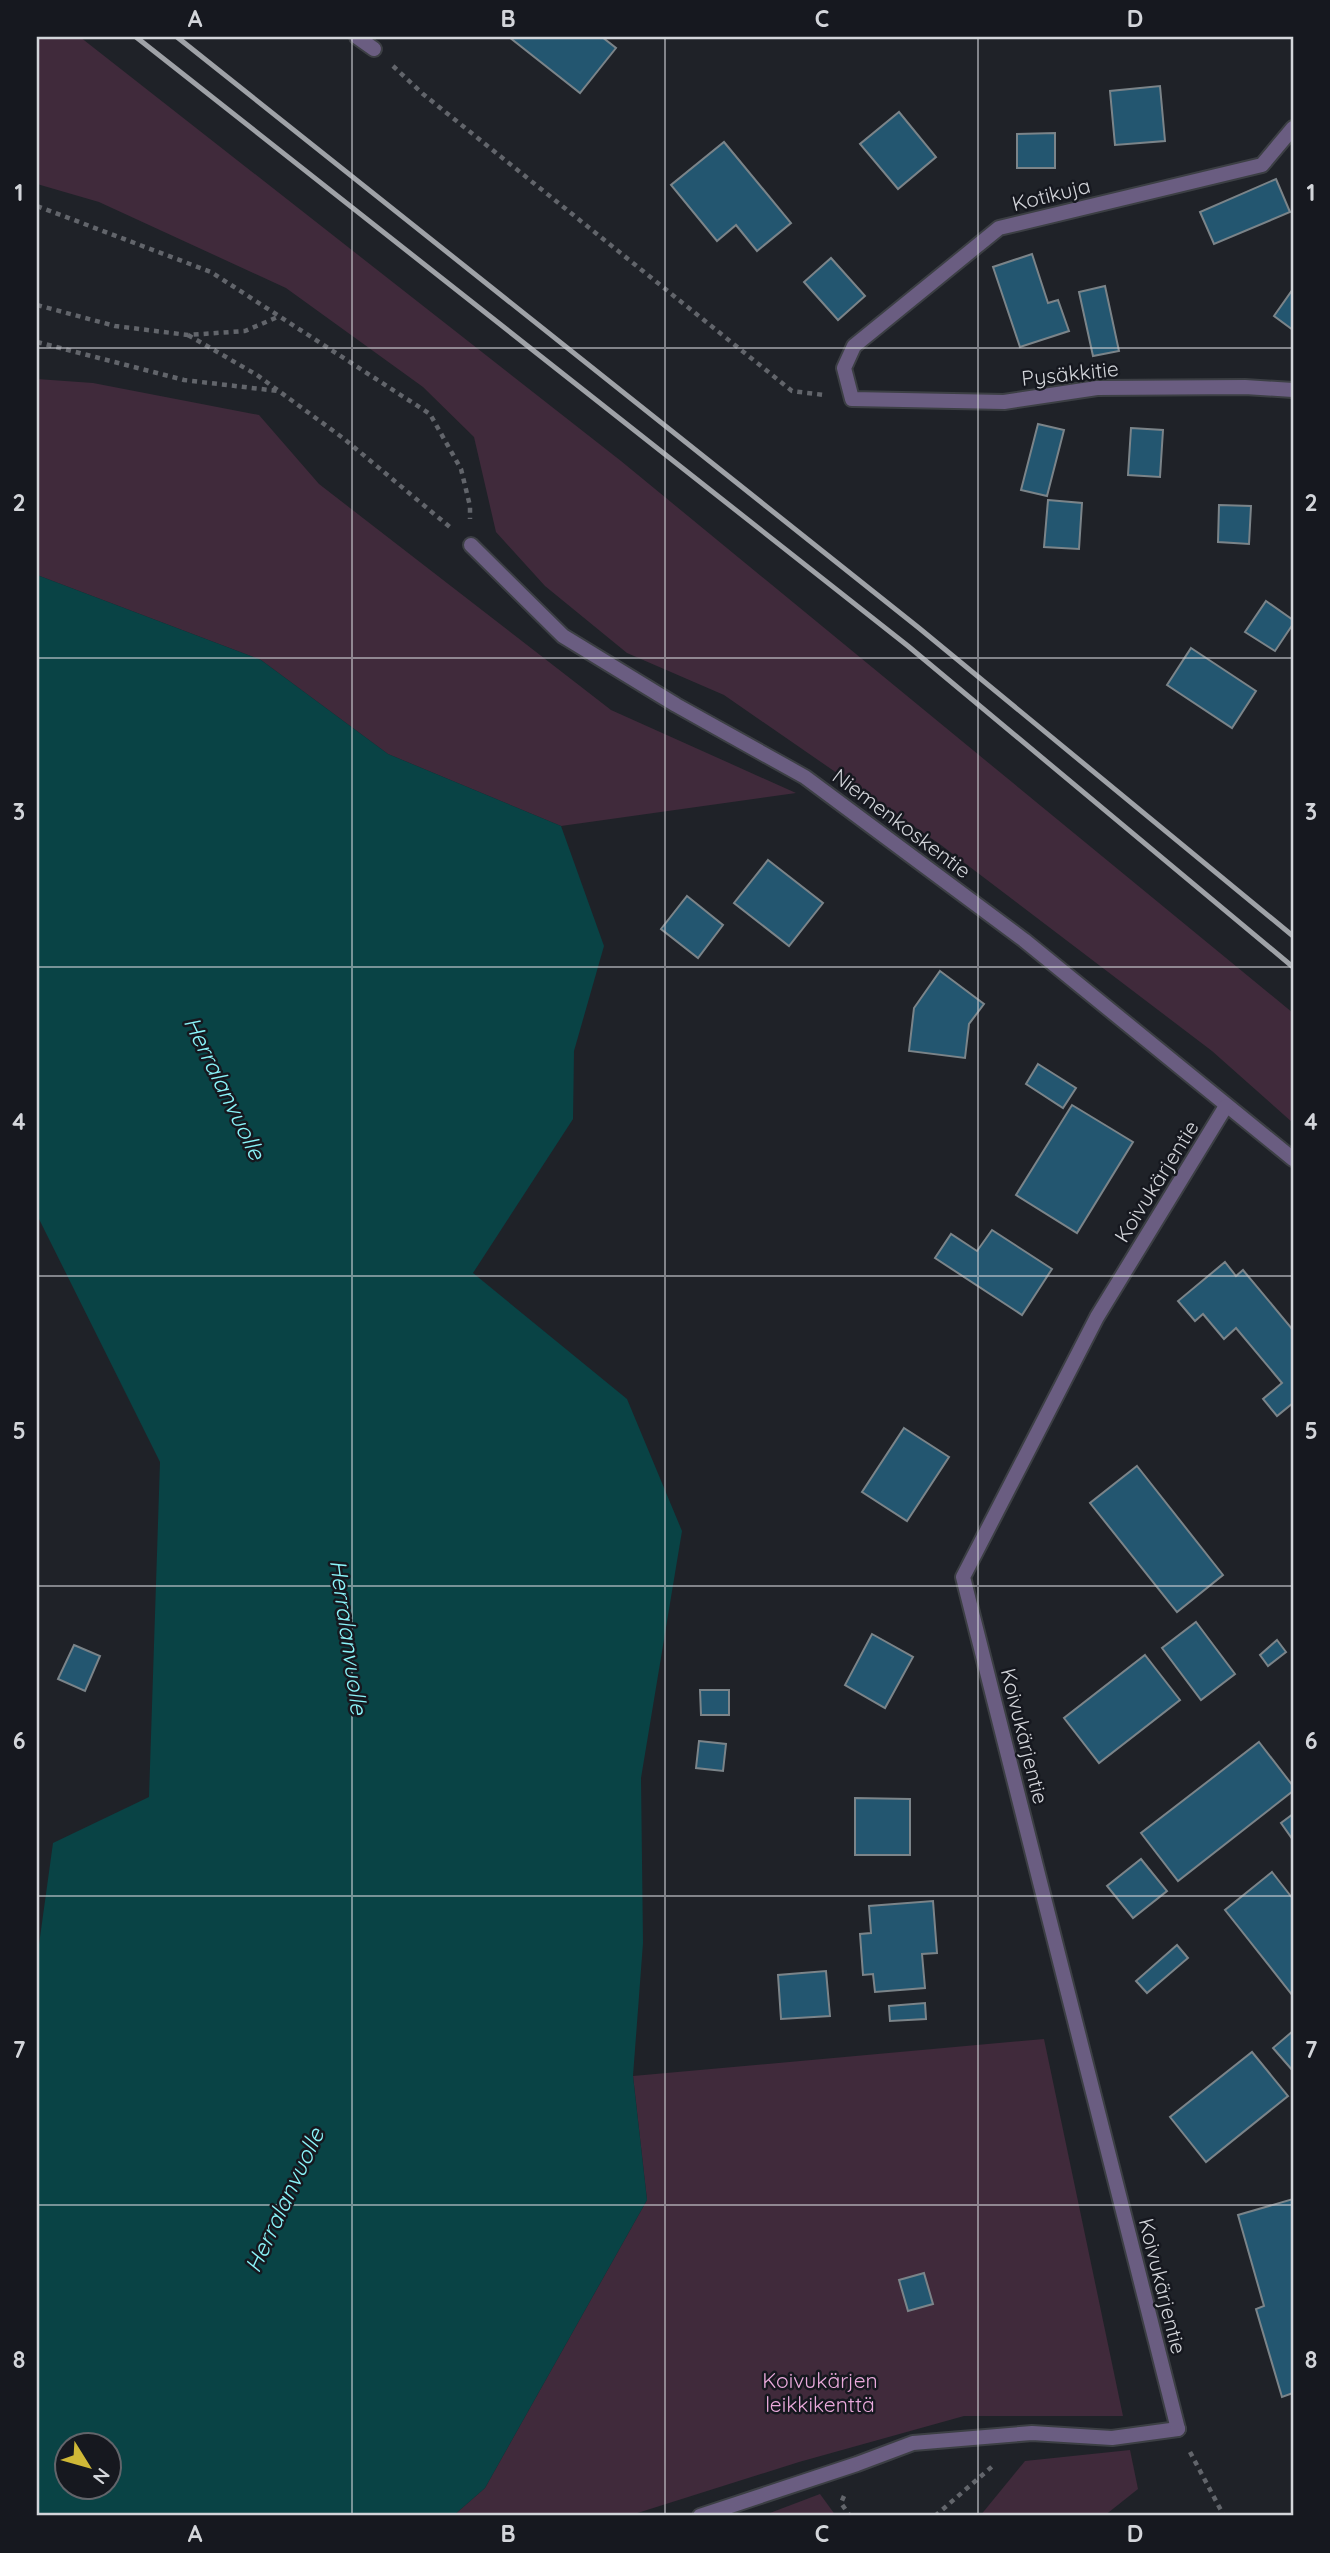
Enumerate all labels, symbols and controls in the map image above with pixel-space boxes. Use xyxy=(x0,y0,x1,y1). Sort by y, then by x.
text: A xyxy=(188,4,203,33)
text: B xyxy=(500,4,516,33)
text: C xyxy=(815,4,829,33)
text: D xyxy=(1127,4,1143,33)
street label: Kotikuja xyxy=(1009,172,1093,216)
text: 1 xyxy=(15,178,23,207)
text: 1 xyxy=(1307,178,1315,207)
street label: Pysäkkitie xyxy=(1020,355,1120,391)
text: 2 xyxy=(12,488,26,517)
text: 2 xyxy=(1304,488,1318,517)
street label: Niemenkoskentie xyxy=(828,763,976,883)
text: 3 xyxy=(13,797,25,826)
text: 3 xyxy=(1305,797,1317,826)
water label: Herralanvuolle xyxy=(178,1012,273,1165)
text: 4 xyxy=(12,1107,26,1136)
text: 4 xyxy=(1304,1107,1318,1136)
street label: Koivukärjentie xyxy=(1108,1115,1204,1247)
text: 5 xyxy=(12,1416,26,1445)
text: 5 xyxy=(1304,1416,1318,1445)
water label: Herralanvuolle xyxy=(324,1558,374,1717)
street label: Koivukärjentie xyxy=(996,1665,1054,1807)
text: 6 xyxy=(13,1726,25,1755)
text: 6 xyxy=(1305,1726,1317,1755)
text: 7 xyxy=(13,2035,26,2064)
text: 7 xyxy=(1305,2035,1318,2064)
water label: Herralanvuolle xyxy=(238,2122,330,2277)
street label: Koivukärjentie xyxy=(1134,2215,1192,2357)
text: 8 xyxy=(13,2345,25,2374)
text: 8 xyxy=(1305,2345,1317,2374)
park label: Koivukärjen leikkikenttä xyxy=(762,2367,878,2417)
north arrow xyxy=(52,2430,122,2500)
text: N xyxy=(88,2463,115,2489)
text: A xyxy=(188,2519,203,2548)
text: B xyxy=(500,2519,516,2548)
text: C xyxy=(815,2519,829,2548)
text: D xyxy=(1127,2519,1143,2548)

